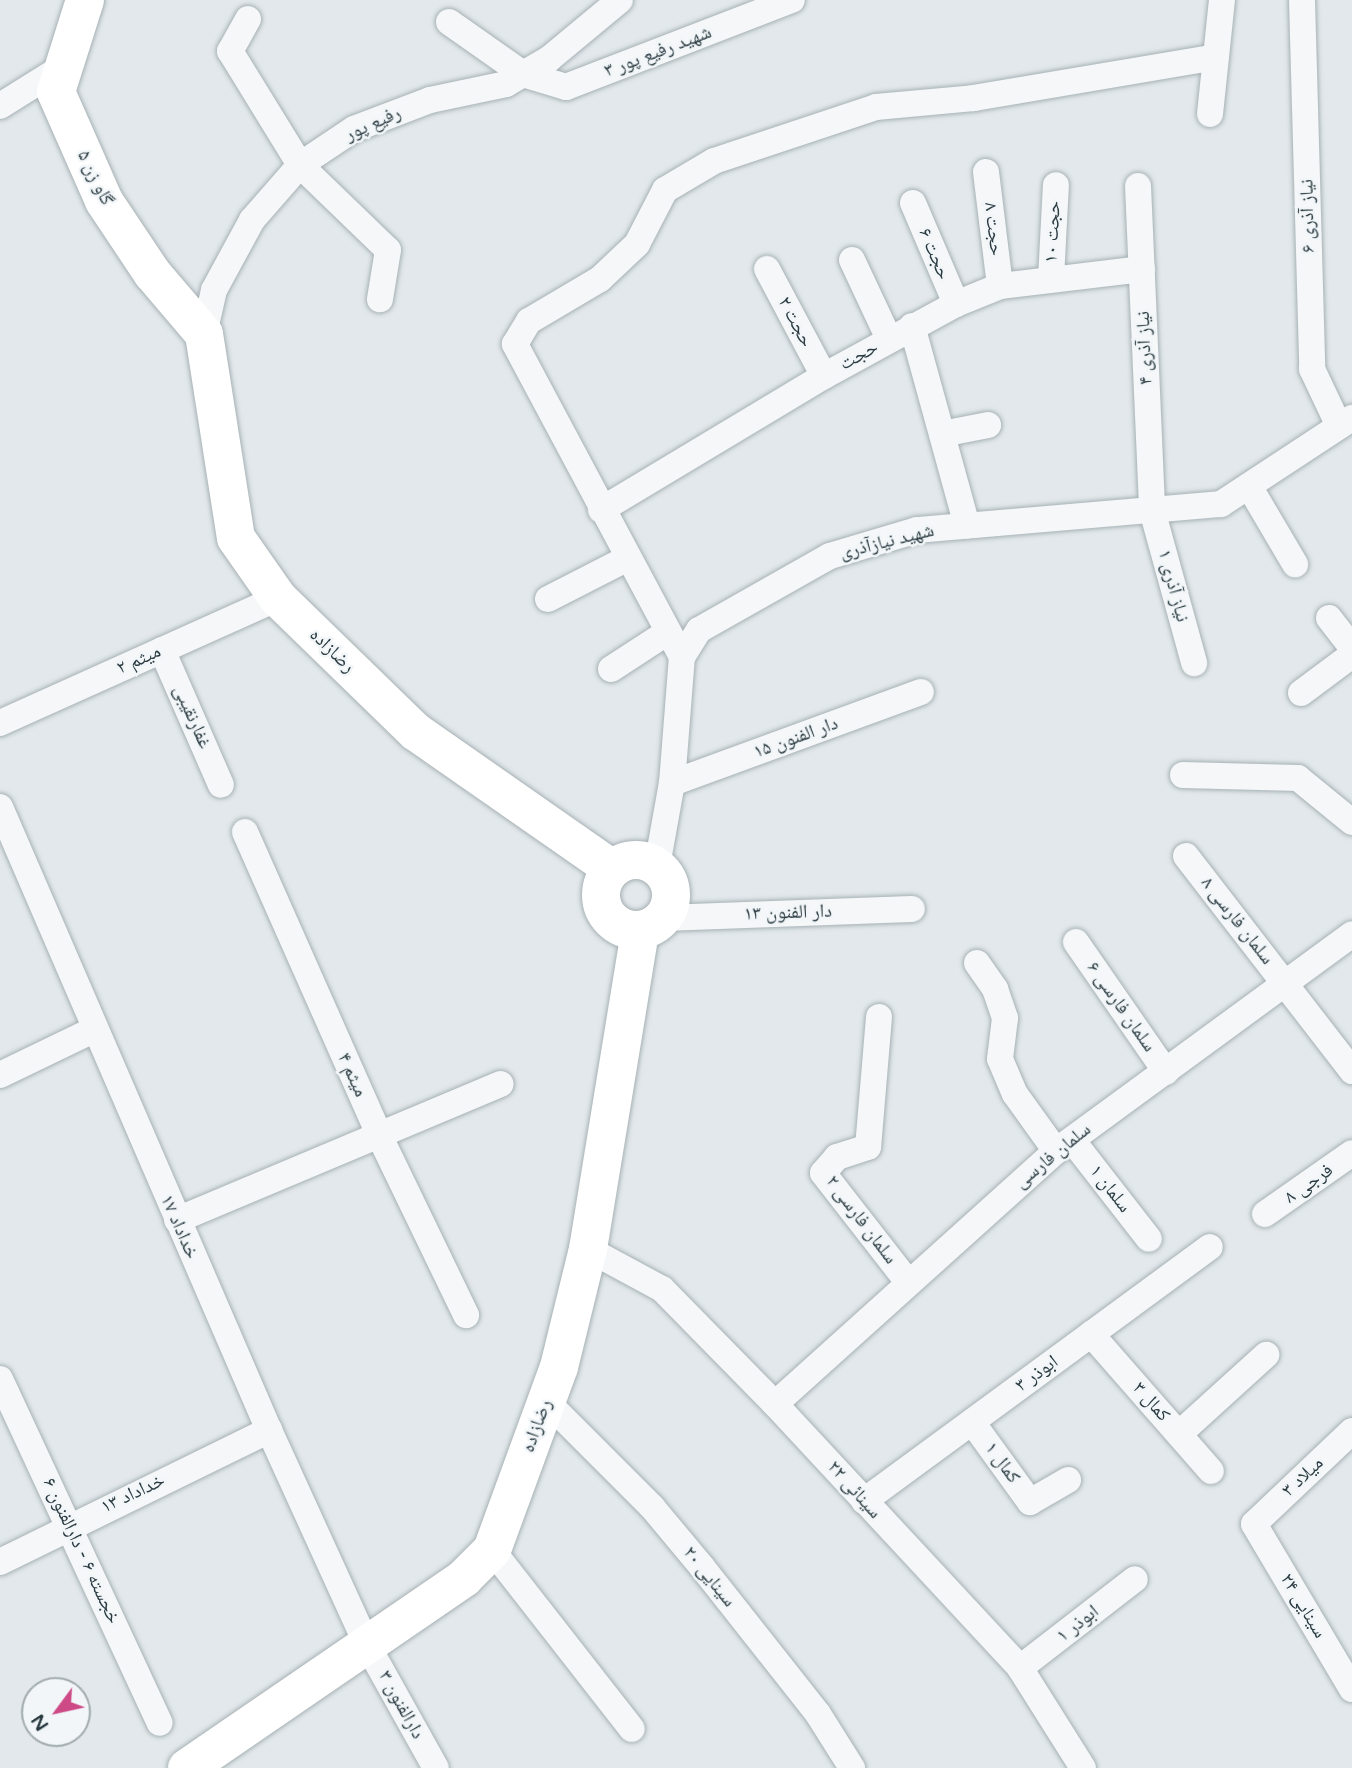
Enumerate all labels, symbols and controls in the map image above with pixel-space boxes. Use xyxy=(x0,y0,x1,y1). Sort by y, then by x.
street label: شهید رفیع پور ۳ xyxy=(601,21,715,83)
street label: رفیع پور xyxy=(341,102,405,146)
street label: گاو زن ۵ xyxy=(72,147,118,209)
street label: نیاز آذری ۶ xyxy=(1296,179,1320,253)
street label: حجت ۱۰ xyxy=(1040,200,1066,264)
street label: حجت ۸ xyxy=(978,201,1008,257)
street label: حجت ۶ xyxy=(913,225,955,283)
street label: حجت ۲ xyxy=(772,293,818,351)
street label: نیاز آذری ۴ xyxy=(1132,311,1158,385)
street label: حجت xyxy=(836,336,882,376)
street label: شهید نیازآذری xyxy=(838,519,936,565)
street label: نیاز آذری ۱ xyxy=(1152,547,1194,625)
street label: رضازاده xyxy=(304,624,360,678)
street label: میثم ۲ xyxy=(113,640,165,680)
street label: غفارنقیبی xyxy=(168,682,216,752)
street label: دار الفنون ۱۵ xyxy=(751,712,841,764)
street label: سلمان فارسی ۸ xyxy=(1196,873,1278,969)
street label: دار الفنون ۱۳ xyxy=(744,900,832,926)
street label: سلمان فارسی ۶ xyxy=(1082,957,1160,1057)
street label: میثم ۴ xyxy=(332,1049,372,1101)
street label: سلمان فارسی xyxy=(1010,1118,1096,1194)
street label: فرجی ۸ xyxy=(1280,1159,1338,1209)
street label: سلمان ۱ xyxy=(1084,1161,1136,1217)
street label: سلمان فارسی ۲ xyxy=(820,1171,902,1269)
street label: خداداد ۱۷ xyxy=(155,1191,203,1263)
street label: ابوذر ۳ xyxy=(1011,1351,1063,1397)
street label: کمال ۳ xyxy=(1128,1377,1174,1427)
street label: رضازاده xyxy=(517,1396,557,1456)
street label: کمال ۱ xyxy=(979,1438,1025,1488)
street label: میلاد ۳ xyxy=(1278,1452,1328,1502)
street label: سینائی ۲۲ xyxy=(822,1456,886,1524)
street label: خداداد ۱۳ xyxy=(97,1469,169,1519)
street label: خجسته ۶ - دارالفنون ۶ xyxy=(37,1474,125,1628)
street label: سینایی ۲۰ xyxy=(678,1542,740,1612)
street label: سینایی ۲۴ xyxy=(1275,1570,1331,1642)
street label: ابوذر ۱ xyxy=(1052,1600,1104,1648)
street label: دارالفنون ۳ xyxy=(373,1667,429,1743)
north arrow xyxy=(21,1677,91,1747)
text: N xyxy=(27,1710,53,1735)

